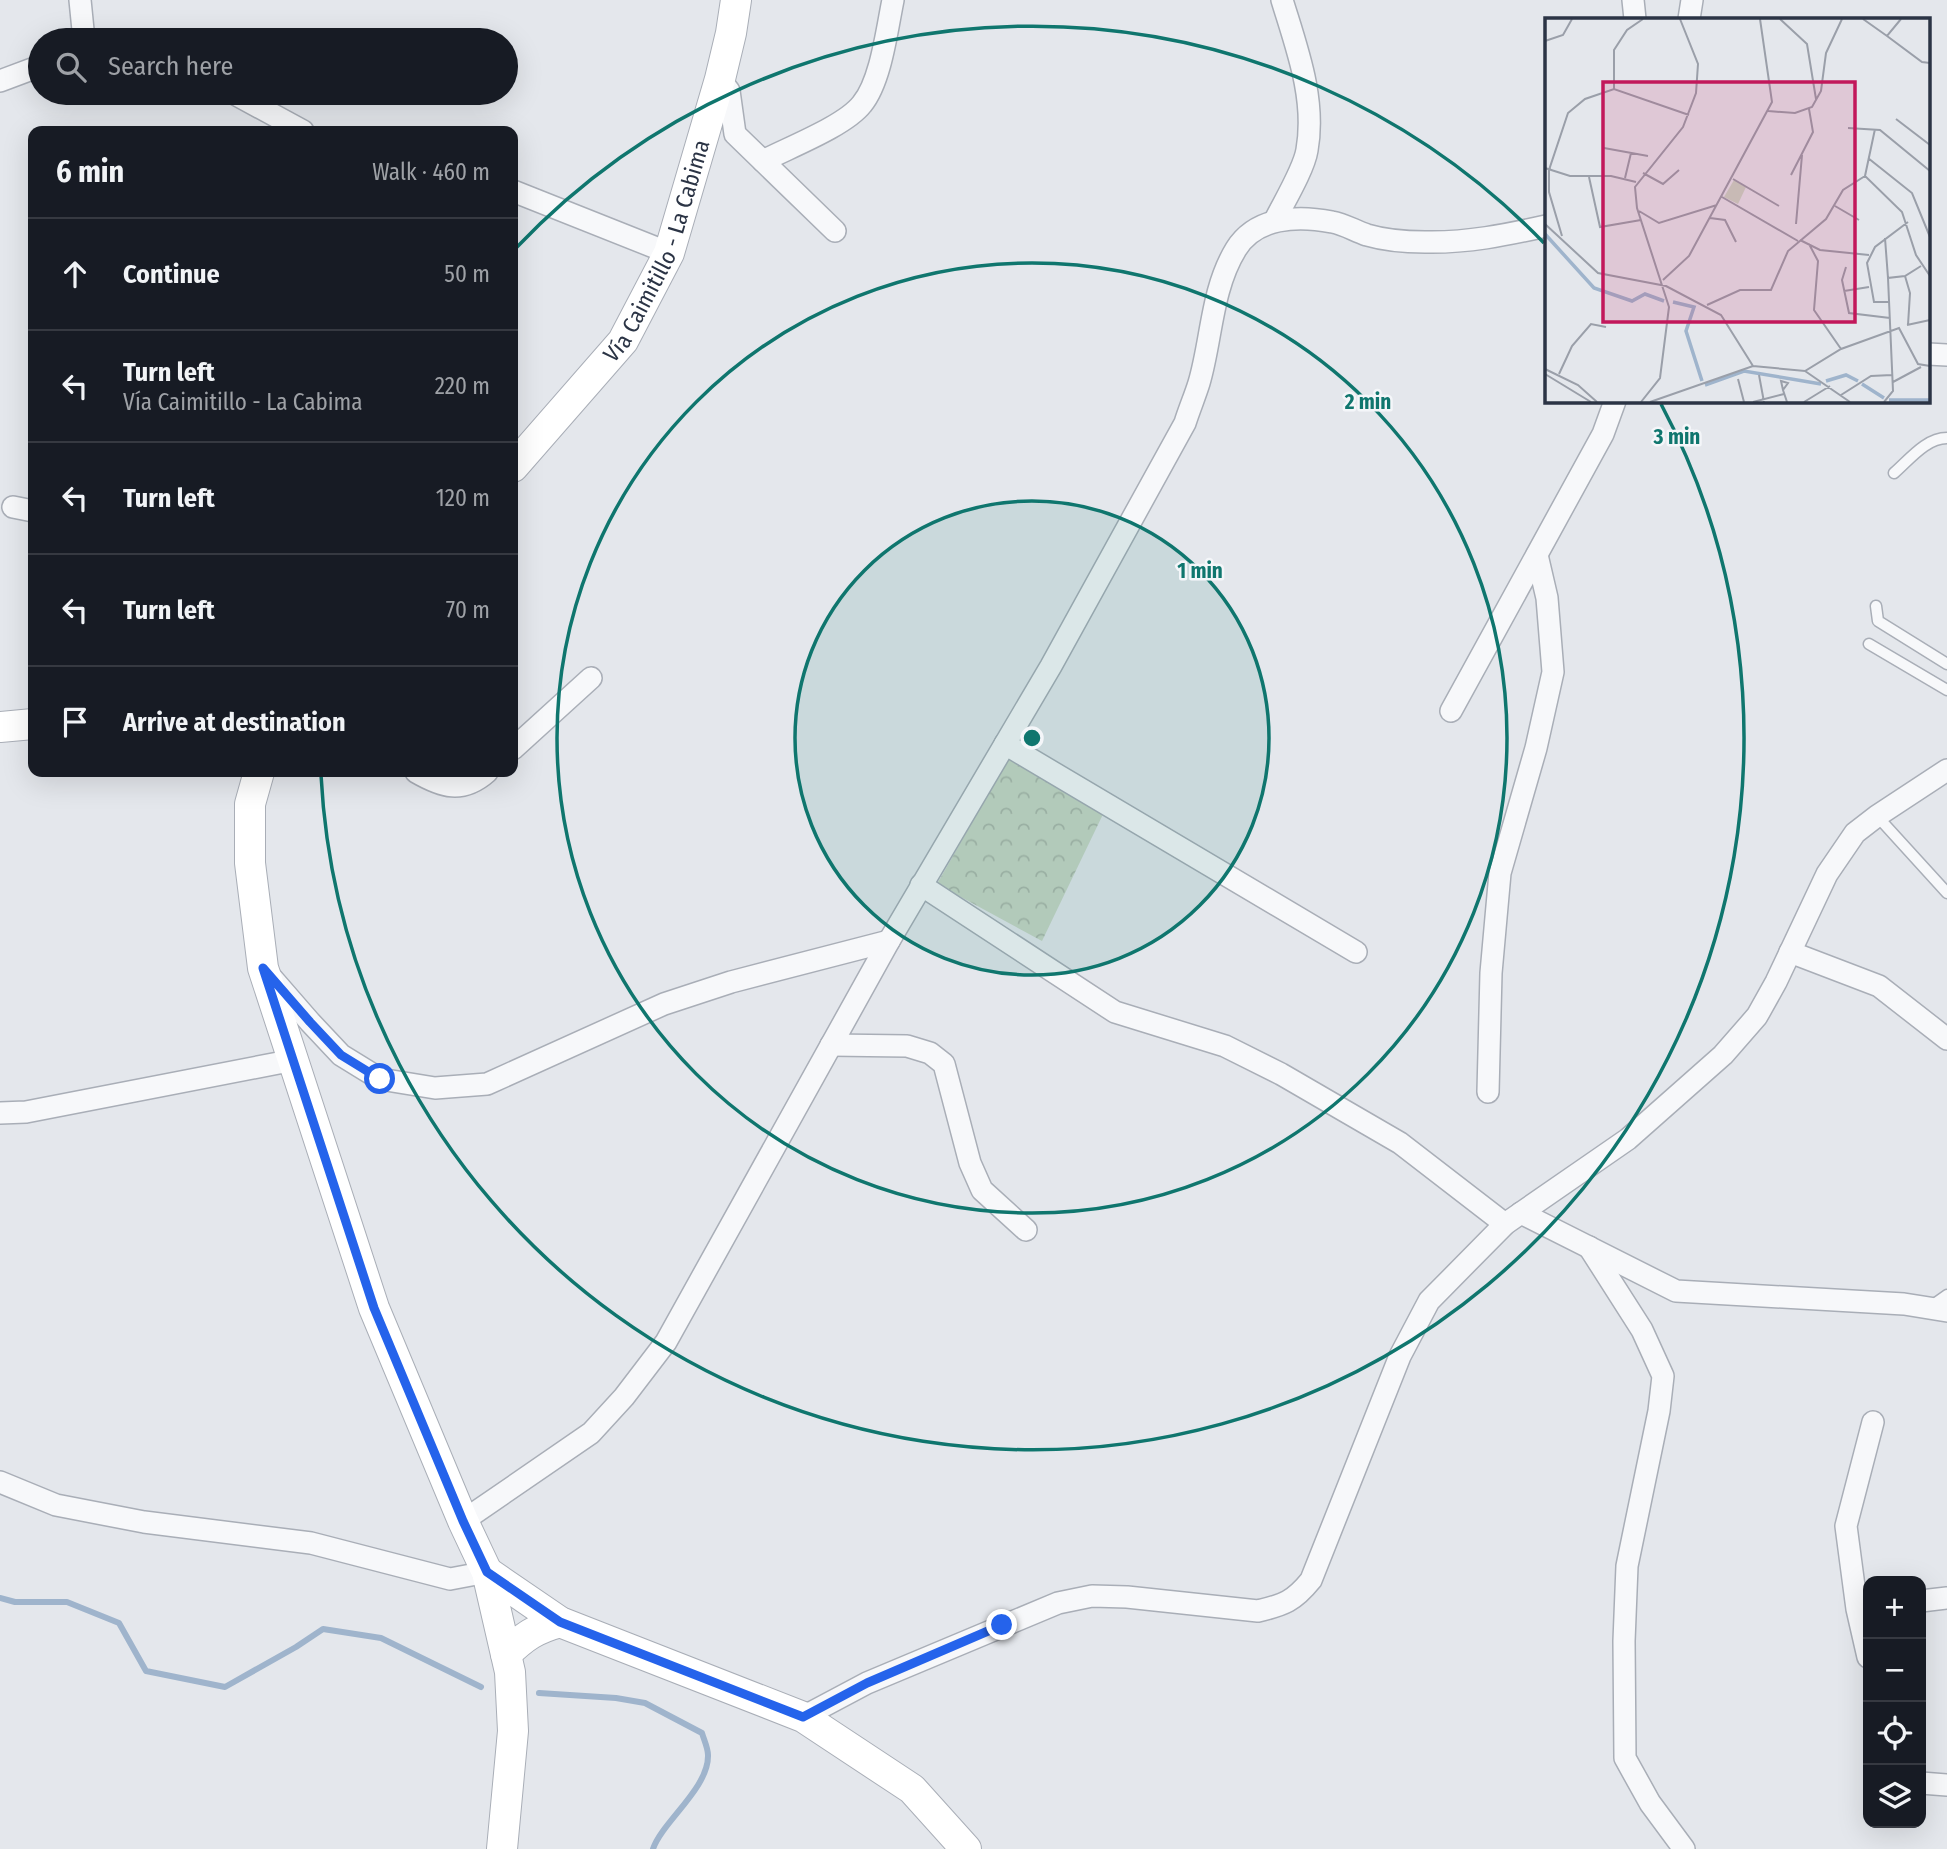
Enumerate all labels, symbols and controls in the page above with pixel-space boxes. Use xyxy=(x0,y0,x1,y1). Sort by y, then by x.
inset map xyxy=(1545,18,1930,402)
search box xyxy=(28,28,518,105)
icon: search xyxy=(52,48,90,86)
text: Search here xyxy=(108,51,233,82)
street label: Vía Caimitillo - La Cabima xyxy=(597,136,715,368)
text: 6 min xyxy=(56,154,124,190)
text: Walk · 460 m xyxy=(372,158,490,186)
icon: ahead xyxy=(56,255,94,293)
text: Continue xyxy=(123,259,220,290)
text: 50 m xyxy=(444,260,490,288)
text: Turn left xyxy=(123,357,215,388)
icon: left xyxy=(56,367,94,405)
text: 220 m xyxy=(435,372,490,400)
text: Vía Caimitillo - La Cabima xyxy=(123,388,363,416)
text: 2 min xyxy=(1344,389,1391,415)
text: 3 min xyxy=(1653,424,1700,450)
icon: left xyxy=(56,479,94,517)
text: Turn left xyxy=(123,483,215,514)
text: 120 m xyxy=(436,484,490,512)
text: 1 min xyxy=(1177,558,1223,584)
icon: left xyxy=(56,591,94,629)
text: Turn left xyxy=(123,595,215,626)
text: 70 m xyxy=(446,596,490,624)
icon: arrive xyxy=(56,703,94,741)
text: Arrive at destination xyxy=(123,707,346,738)
centre of rings xyxy=(1020,726,1044,750)
route start xyxy=(364,1063,395,1094)
map controls xyxy=(1863,1576,1926,1828)
button: + xyxy=(1863,1576,1926,1639)
route end xyxy=(986,1609,1017,1640)
button: − xyxy=(1863,1639,1926,1702)
button: locate xyxy=(1863,1702,1926,1765)
button: layers xyxy=(1863,1765,1926,1828)

